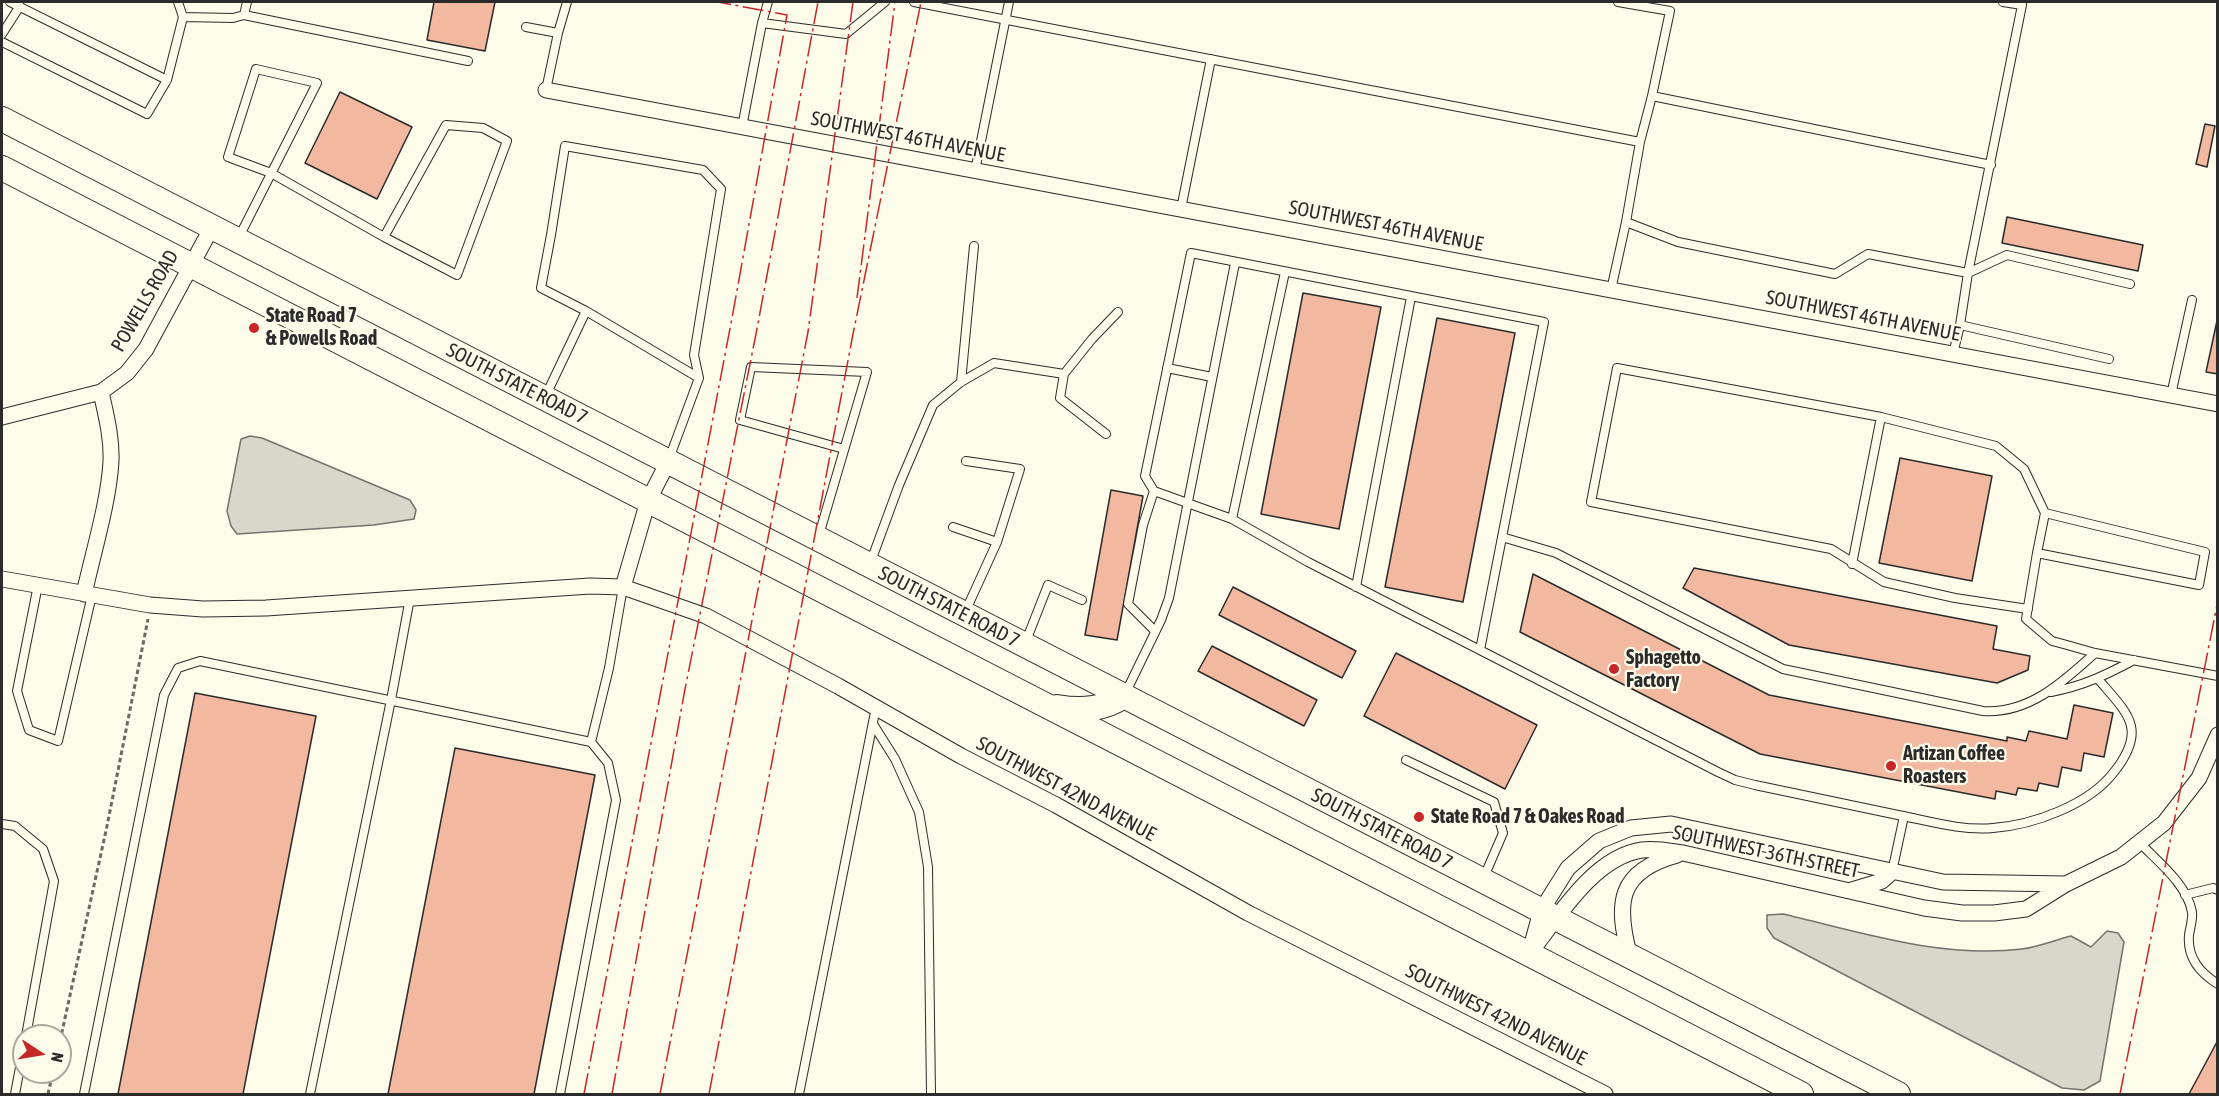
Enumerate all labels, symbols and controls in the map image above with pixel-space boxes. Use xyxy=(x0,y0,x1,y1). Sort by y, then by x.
street label: SOUTHWEST 46TH AVENUE xyxy=(809,106,1007,168)
street label: SOUTHWEST 46TH AVENUE xyxy=(1287,195,1485,257)
street label: POWELLS ROAD xyxy=(106,246,184,356)
street label: SOUTHWEST 46TH AVENUE xyxy=(1764,285,1962,347)
place label: State Road 7 & Powells Road xyxy=(266,304,377,351)
marker: State Road 7 & Powells Road xyxy=(247,321,261,335)
street label: SOUTH STATE ROAD 7 xyxy=(442,338,592,430)
street label: SOUTH STATE ROAD 7 xyxy=(874,561,1024,653)
place label: Sphagetto Factory xyxy=(1626,646,1701,693)
marker: Sphagetto Factory xyxy=(1607,662,1621,676)
street label: SOUTHWEST 42ND AVENUE xyxy=(972,732,1160,846)
place label: Artizan Coffee Roasters xyxy=(1903,742,2005,789)
marker: Artizan Coffee Roasters xyxy=(1884,759,1898,773)
street label: SOUTH STATE ROAD 7 xyxy=(1307,783,1457,875)
place label: State Road 7 & Oakes Road xyxy=(1431,805,1624,829)
marker: State Road 7 & Oakes Road xyxy=(1412,810,1426,824)
street label: SOUTHWEST 36TH STREET xyxy=(1671,820,1861,884)
street label: SOUTHWEST 42ND AVENUE xyxy=(1402,959,1590,1071)
north arrow xyxy=(12,1024,72,1084)
text: N xyxy=(48,1051,67,1064)

